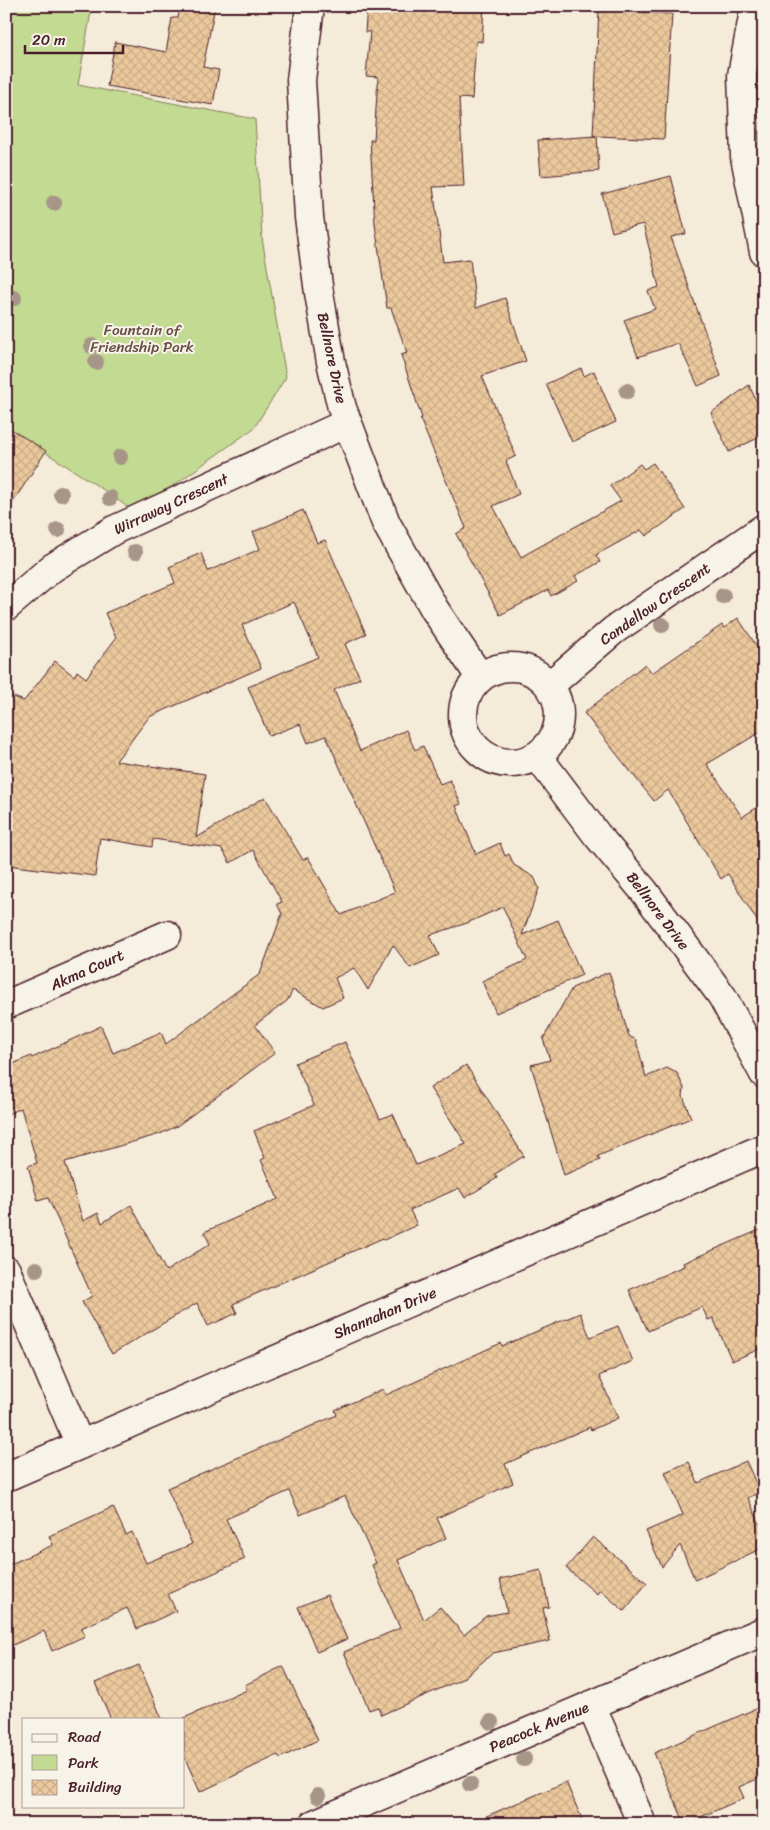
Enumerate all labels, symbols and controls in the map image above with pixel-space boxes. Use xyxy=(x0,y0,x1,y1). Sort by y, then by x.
scale bar xyxy=(25,22,122,54)
text: 20 m xyxy=(32,27,66,53)
street label: Bellnore Drive xyxy=(310,310,354,406)
park label: Fountain of Friendship Park xyxy=(90,317,194,360)
street label: Wirraway Crescent xyxy=(109,466,233,542)
street label: Candellow Crescent xyxy=(594,556,716,652)
street label: Bellnore Drive xyxy=(620,866,696,956)
street label: Akma Court xyxy=(45,942,129,998)
street label: Shannahan Drive xyxy=(329,1279,441,1346)
street label: Peacock Avenue xyxy=(485,1694,593,1760)
legend xyxy=(22,1718,185,1808)
text: Road xyxy=(68,1724,101,1750)
text: Park xyxy=(68,1750,99,1776)
text: Building xyxy=(68,1774,122,1800)

